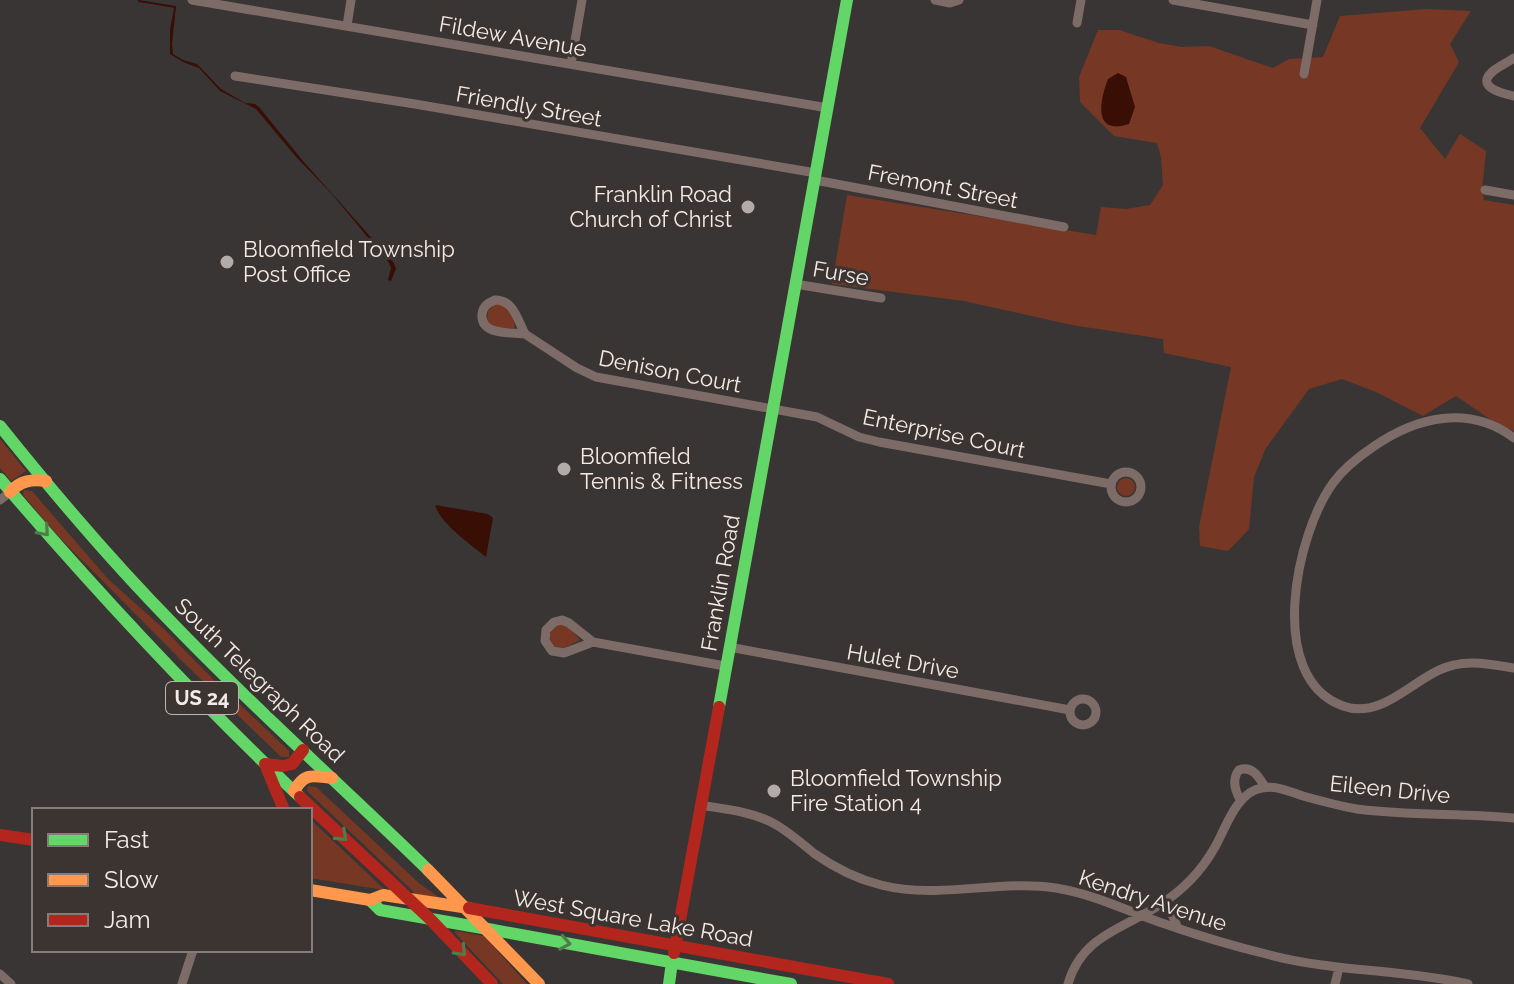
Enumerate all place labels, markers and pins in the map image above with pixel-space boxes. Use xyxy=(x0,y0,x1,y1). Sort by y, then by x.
place label: Franklin Road Church of Christ xyxy=(569,181,733,232)
marker: Franklin Road Church of Christ xyxy=(739,198,757,216)
place label: Bloomfield Township Post Office xyxy=(243,236,455,287)
marker: Bloomfield Township Post Office xyxy=(218,253,236,271)
place label: Bloomfield Tennis & Fitness xyxy=(580,443,743,494)
marker: Bloomfield Tennis & Fitness xyxy=(555,460,573,478)
place label: Bloomfield Township Fire Station 4 xyxy=(790,765,1002,816)
marker: Bloomfield Township Fire Station 4 xyxy=(765,782,783,800)

